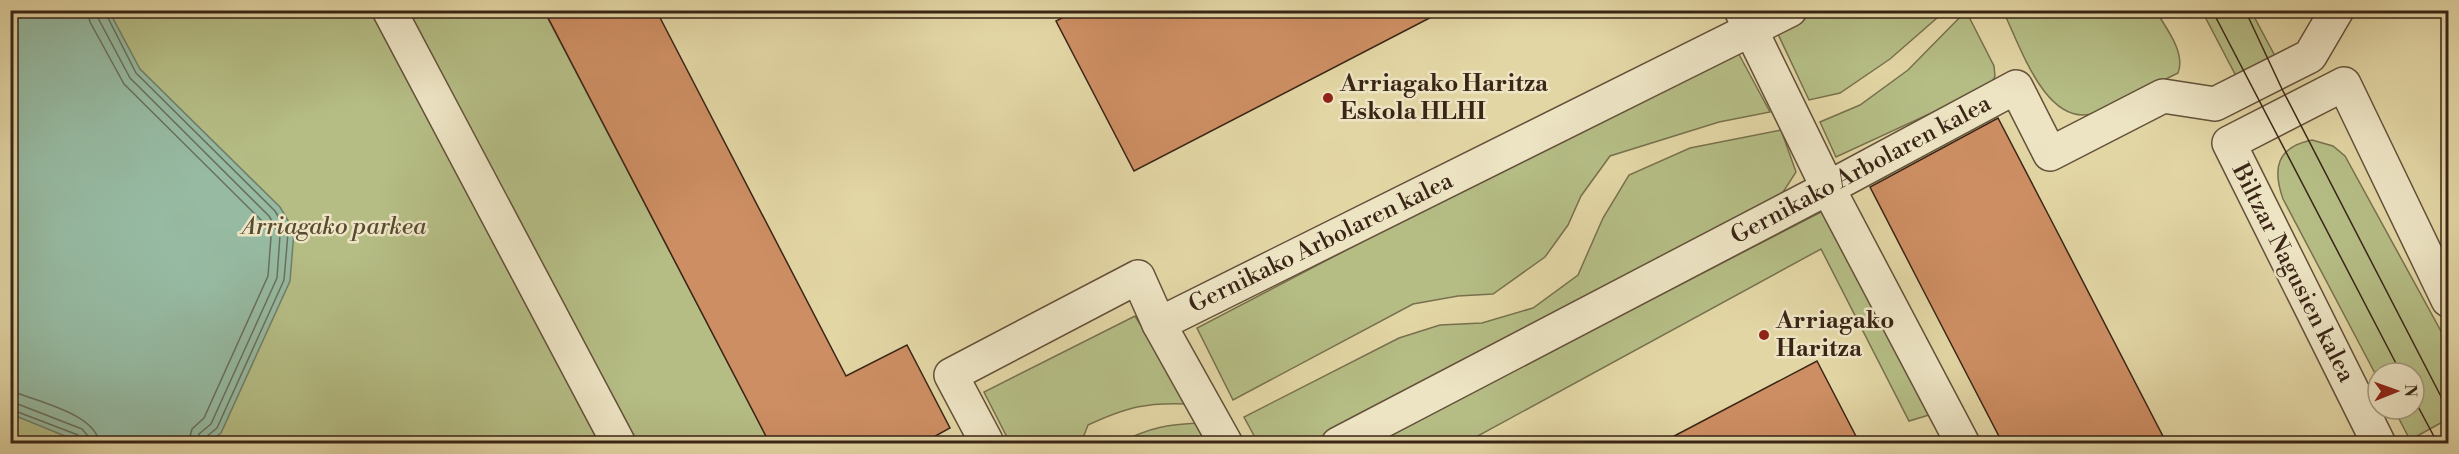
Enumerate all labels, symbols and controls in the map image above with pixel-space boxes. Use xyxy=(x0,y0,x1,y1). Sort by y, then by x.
place label: Arriagako Haritza Eskola HLHI xyxy=(1339,69,1549,127)
street label: Gernikako Arbolaren kalea xyxy=(1726,88,1997,251)
marker: Arriagako Haritza Eskola HLHI xyxy=(1321,91,1335,105)
street label: Biltzar Nagusien kalea xyxy=(2224,158,2362,388)
street label: Gernikako Arbolaren kalea xyxy=(1184,166,1459,320)
park label: Arriagako parkea xyxy=(239,212,427,242)
place label: Arriagako Haritza xyxy=(1775,306,1894,364)
marker: Arriagako Haritza xyxy=(1757,328,1771,342)
north arrow xyxy=(2366,361,2426,421)
text: N xyxy=(2400,384,2420,398)

